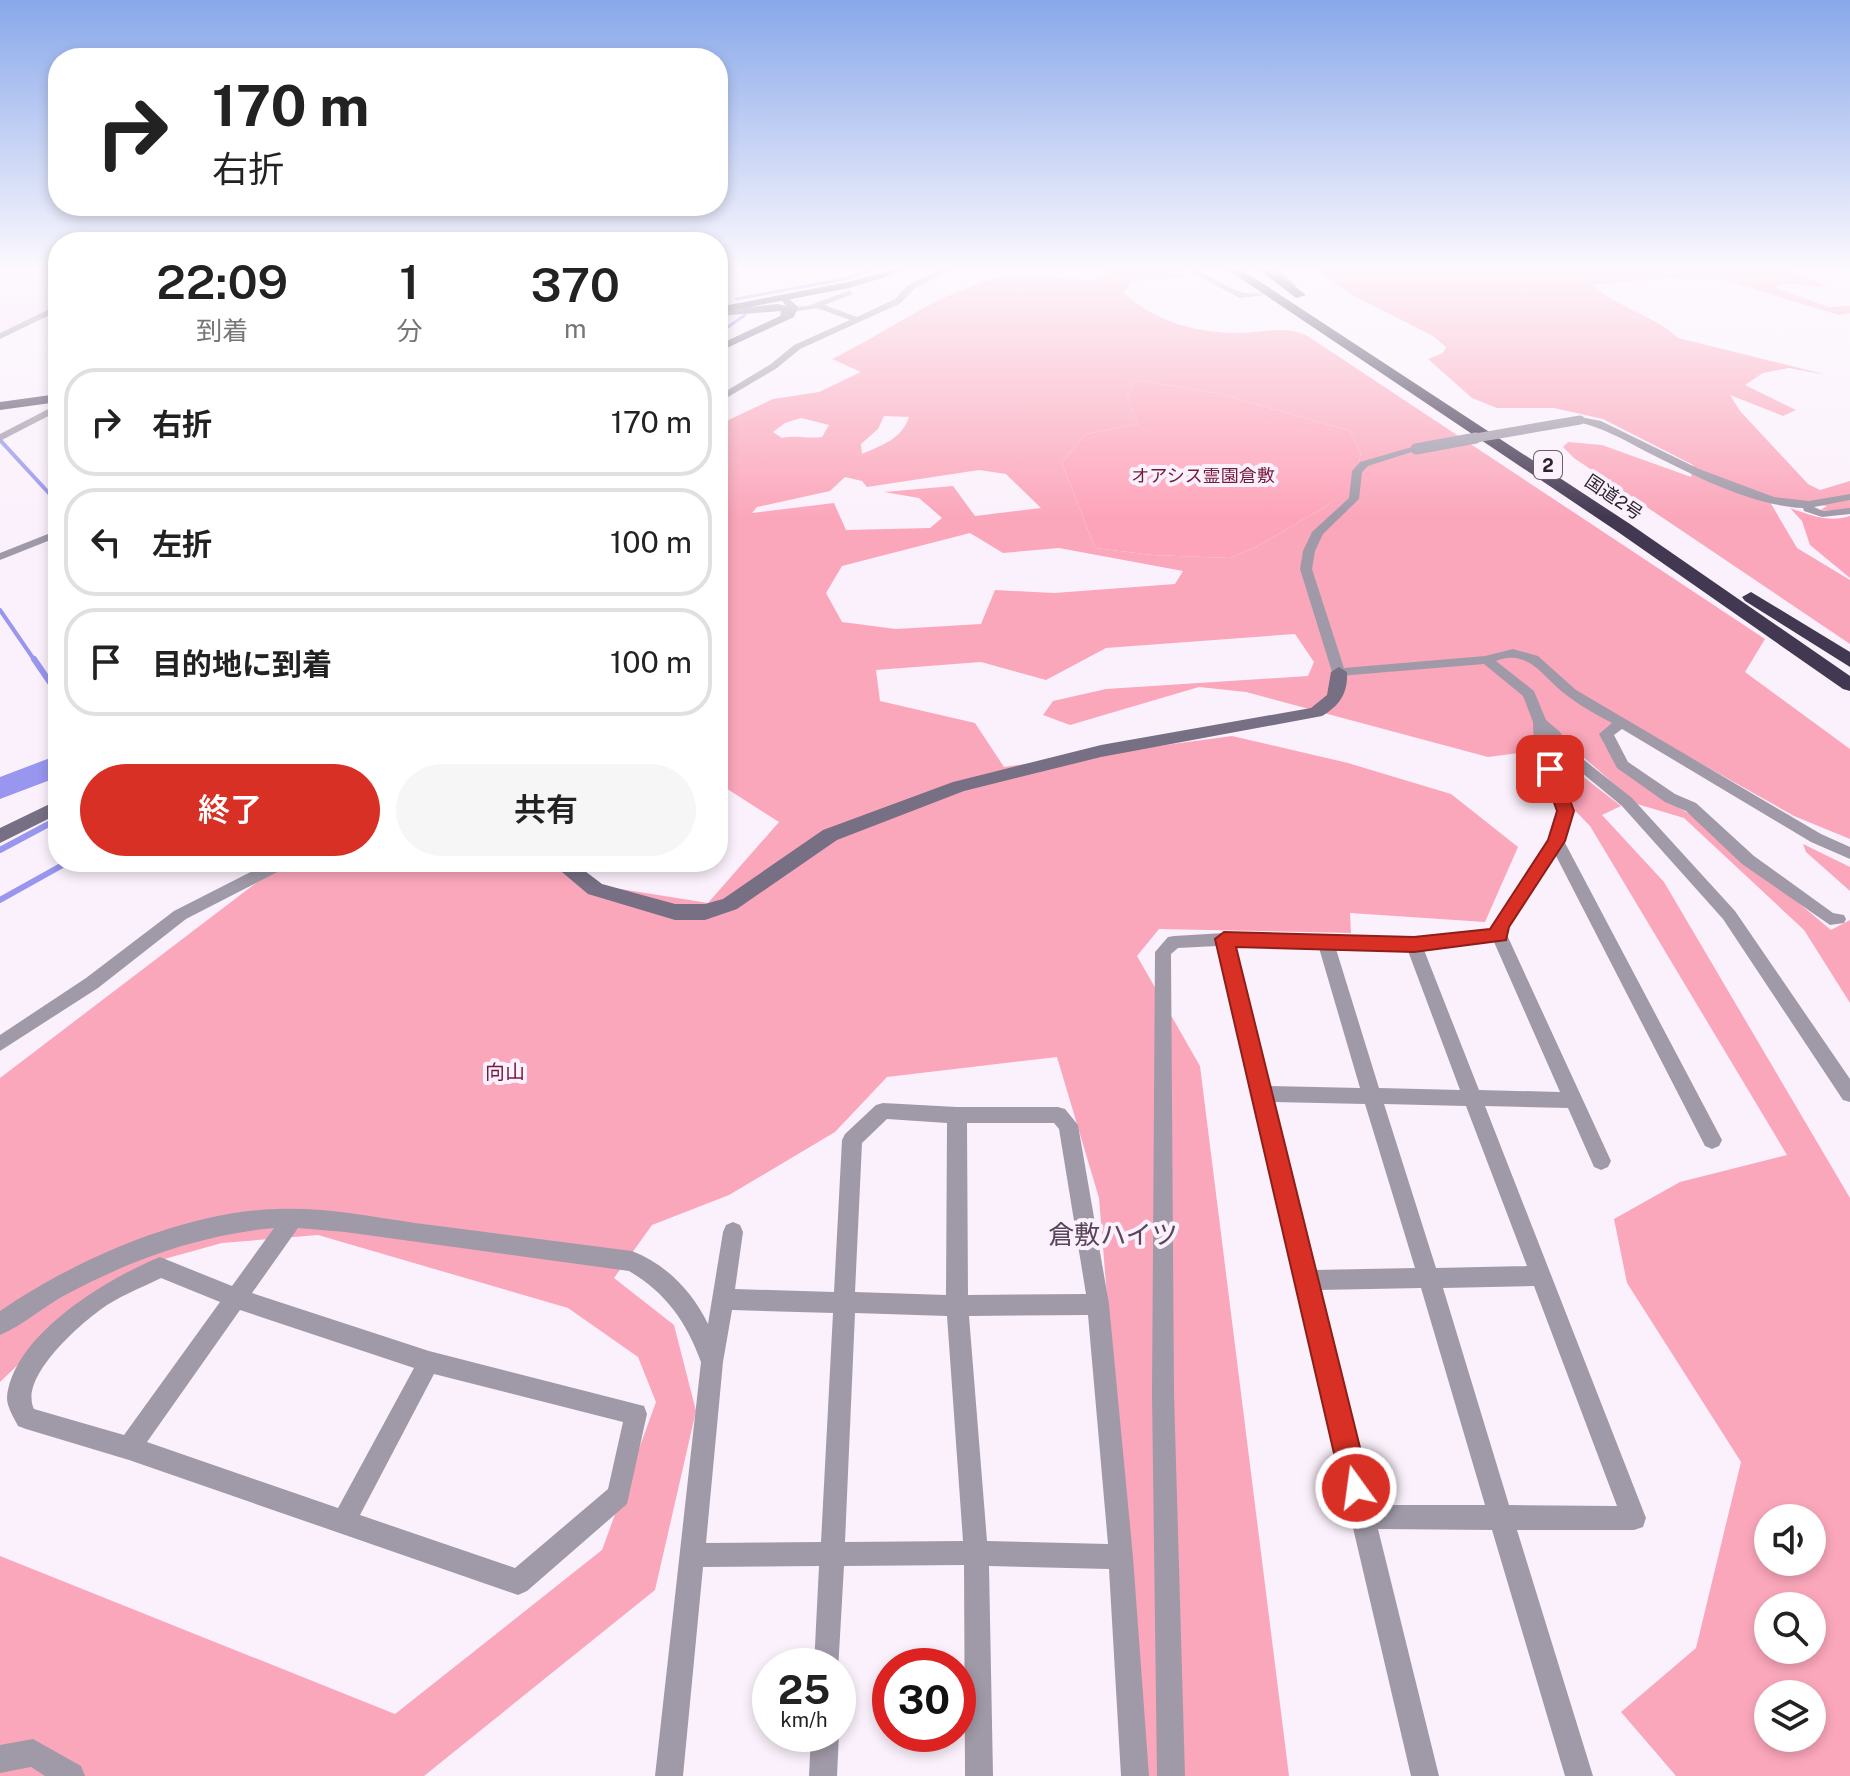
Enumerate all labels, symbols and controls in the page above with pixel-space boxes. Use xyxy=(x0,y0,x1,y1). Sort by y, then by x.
text: 170 m xyxy=(212,73,369,139)
icon: right xyxy=(80,80,184,184)
text: 右折 xyxy=(212,148,284,190)
text: 22:09 xyxy=(156,253,288,310)
text: 1 xyxy=(399,253,419,310)
text: 370 xyxy=(531,256,620,313)
text: m xyxy=(564,313,586,344)
text: 到着 xyxy=(196,315,248,346)
text: 分 xyxy=(396,315,422,346)
icon: right xyxy=(84,400,128,444)
text: 170 m xyxy=(611,404,692,440)
text: 右折 xyxy=(152,406,212,442)
road number: 2 xyxy=(1534,451,1562,479)
park label: オアシス霊園倉敷 xyxy=(1131,465,1275,486)
street label: 国道2号 xyxy=(1581,470,1647,524)
icon: left xyxy=(84,520,128,564)
text: 100 m xyxy=(610,524,692,560)
text: 左折 xyxy=(152,526,212,562)
icon: arrive xyxy=(84,640,128,684)
text: 100 m xyxy=(610,644,692,680)
text: 目的地に到着 xyxy=(152,646,332,682)
pin xyxy=(1516,735,1584,803)
icon: arrive xyxy=(1528,747,1572,791)
button: 終了 xyxy=(80,764,380,856)
button: 共有 xyxy=(396,764,696,856)
park label: 向山 xyxy=(485,1060,525,1084)
district label: 倉敷ハイツ xyxy=(1048,1219,1178,1250)
position arrow xyxy=(1314,1446,1398,1530)
map controls xyxy=(1754,1504,1826,1752)
button: sound xyxy=(1754,1504,1826,1576)
button: search xyxy=(1754,1592,1826,1664)
speed limit sign: 30 xyxy=(872,1648,976,1752)
text: 25 xyxy=(778,1666,830,1713)
button: layers xyxy=(1754,1680,1826,1752)
text: km/h xyxy=(780,1708,828,1732)

